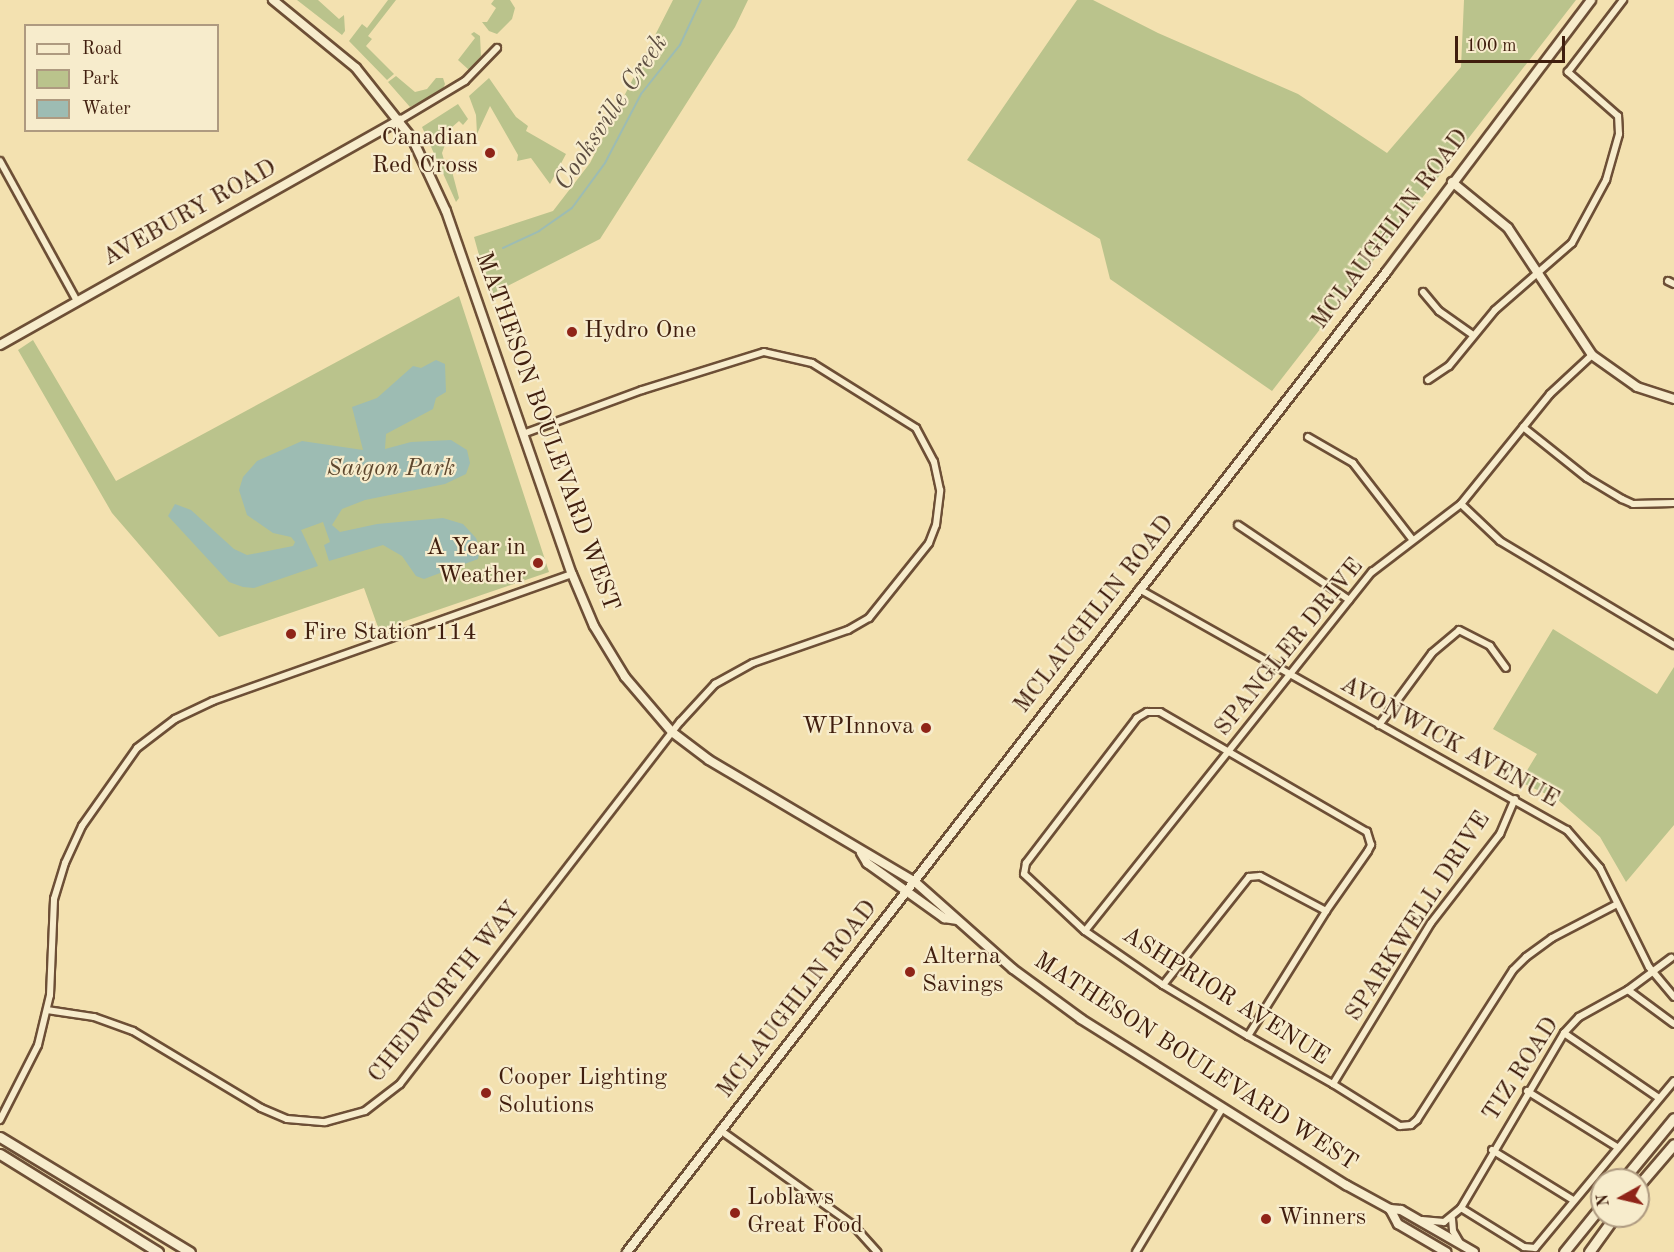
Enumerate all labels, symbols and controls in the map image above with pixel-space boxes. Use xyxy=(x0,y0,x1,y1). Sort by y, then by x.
legend xyxy=(24,24,219,132)
scale bar xyxy=(1458,24,1568,62)
water label: Cooksville Creek xyxy=(548,29,676,197)
text: 100 m xyxy=(1466,37,1517,55)
text: Road xyxy=(82,40,122,58)
text: Park xyxy=(82,70,119,88)
text: Water xyxy=(82,100,131,118)
street label: MCLAUGHLIN ROAD xyxy=(1306,124,1476,336)
place label: Canadian Red Cross xyxy=(372,125,478,181)
marker: Canadian Red Cross xyxy=(483,146,497,160)
street label: AVEBURY ROAD xyxy=(98,154,282,274)
street label: MATHESON BOULEVARD WEST xyxy=(467,248,625,616)
place label: Hydro One xyxy=(584,318,696,346)
marker: Hydro One xyxy=(565,325,579,339)
park label: Saigon Park xyxy=(327,456,455,484)
street label: MCLAUGHLIN ROAD xyxy=(1009,510,1181,720)
place label: A Year in Weather xyxy=(426,535,526,591)
street label: SPANGLER DRIVE xyxy=(1209,553,1371,743)
marker: A Year in Weather xyxy=(531,556,545,570)
place label: Fire Station 114 xyxy=(303,620,477,648)
marker: Fire Station 114 xyxy=(284,627,298,641)
street label: AVONWICK AVENUE xyxy=(1334,671,1564,815)
place label: WPInnova xyxy=(802,714,914,742)
marker: WPInnova xyxy=(919,721,933,735)
street label: SPARKWELL DRIVE xyxy=(1340,807,1498,1027)
street label: MCLAUGHLIN ROAD xyxy=(712,895,884,1105)
street label: CHEDWORTH WAY xyxy=(363,896,527,1090)
street label: ASHPRIOR AVENUE xyxy=(1116,921,1334,1073)
place label: Alterna Savings xyxy=(922,944,1004,1000)
street label: MATHESON BOULEVARD WEST xyxy=(1028,947,1362,1179)
marker: Alterna Savings xyxy=(903,965,917,979)
street label: TIZ ROAD xyxy=(1478,1012,1566,1128)
place label: Cooper Lighting Solutions xyxy=(498,1065,667,1121)
marker: Cooper Lighting Solutions xyxy=(479,1086,493,1100)
north arrow xyxy=(1590,1168,1650,1228)
place label: Loblaws Great Food xyxy=(747,1185,863,1241)
text: N xyxy=(1595,1193,1613,1207)
place label: Winners xyxy=(1278,1205,1366,1233)
marker: Loblaws Great Food xyxy=(728,1206,742,1220)
marker: Winners xyxy=(1259,1212,1273,1226)

